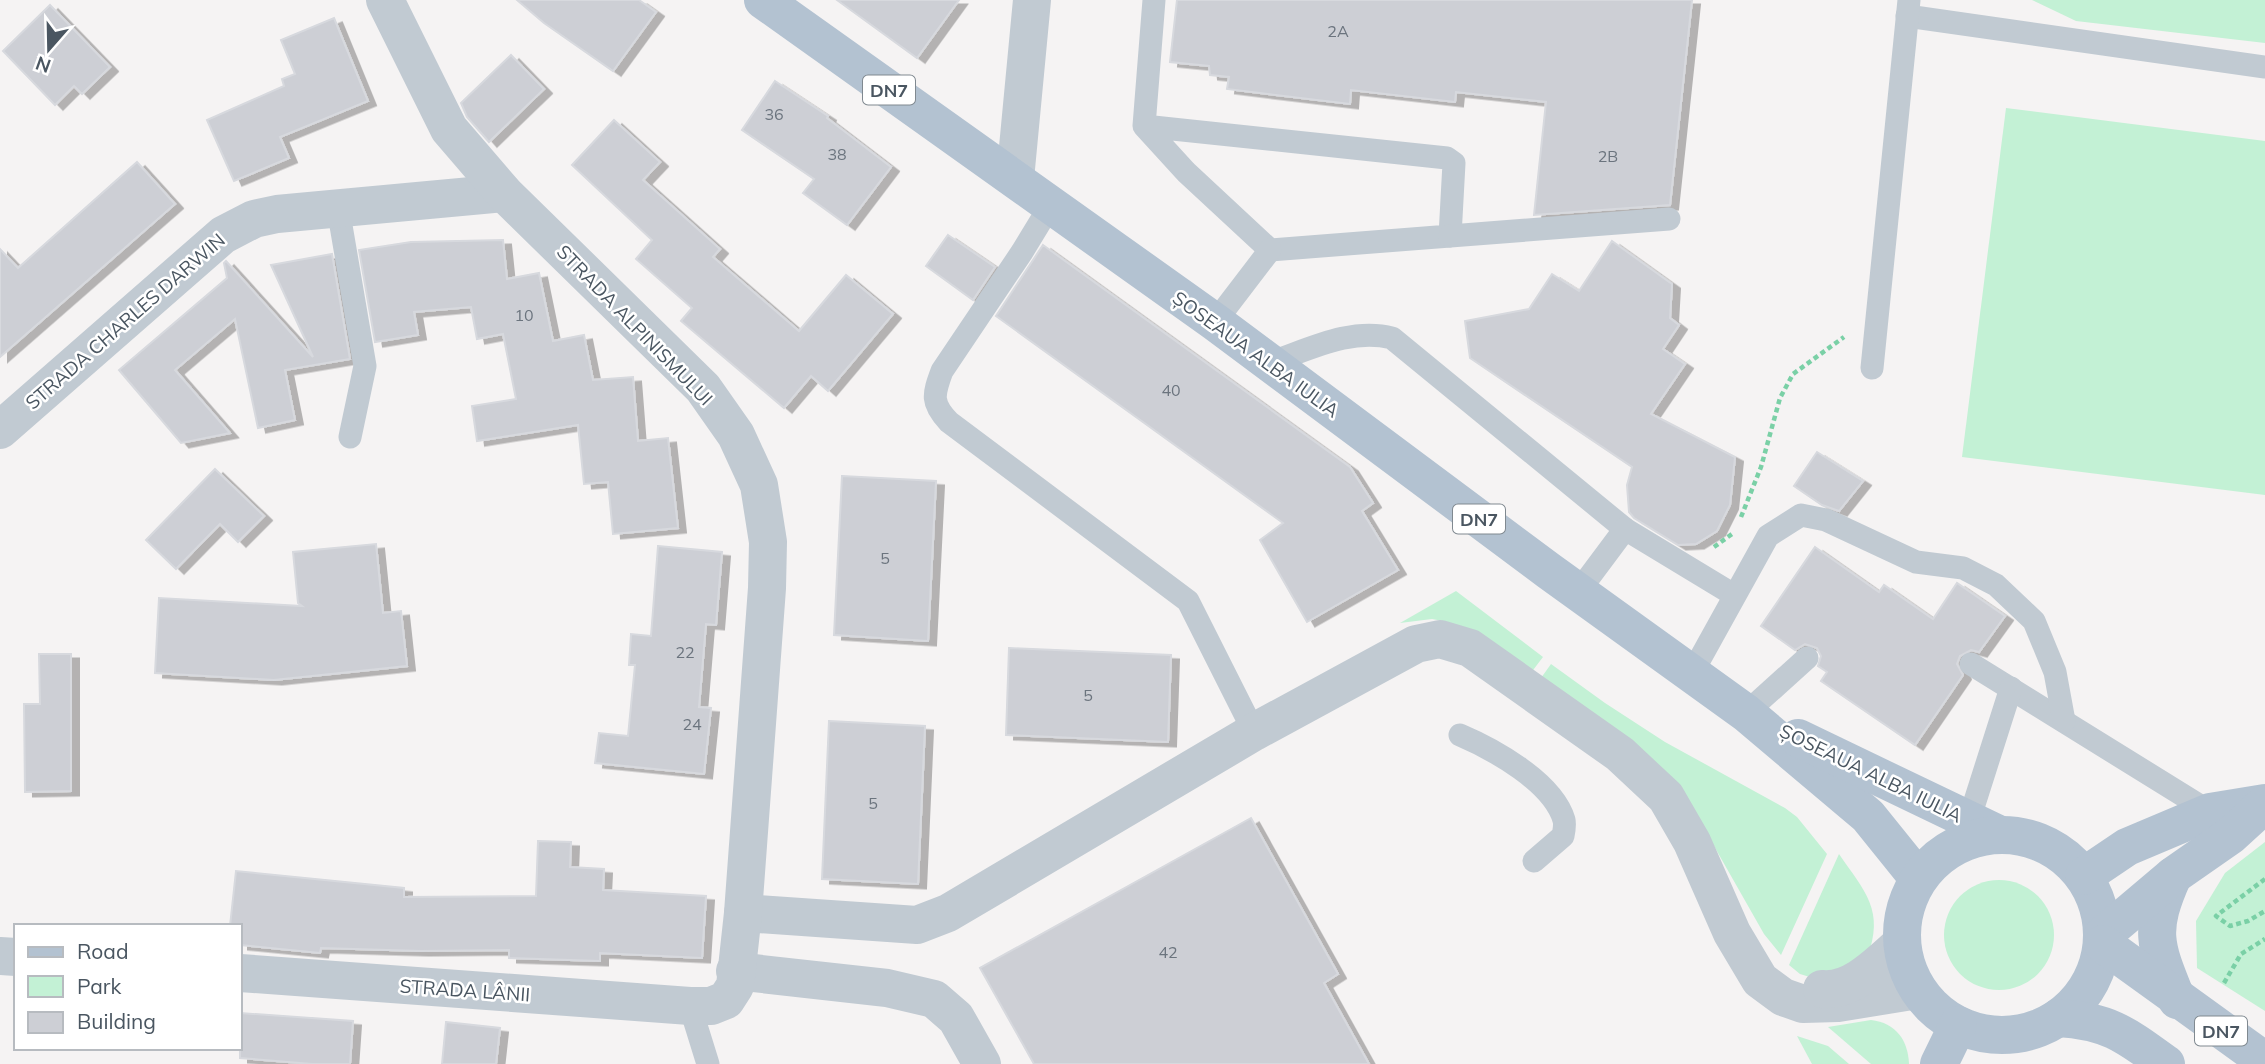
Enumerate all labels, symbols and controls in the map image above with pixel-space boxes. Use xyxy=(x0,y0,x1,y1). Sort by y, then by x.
north arrow xyxy=(14,14,84,84)
house number: 2A xyxy=(1327,21,1349,41)
text: N xyxy=(32,51,54,79)
road number: DN7 xyxy=(863,76,915,104)
house number: 36 xyxy=(764,104,784,124)
house number: 38 xyxy=(827,144,847,164)
house number: 2B xyxy=(1598,146,1618,166)
street label: STRADA CHARLES DARWIN xyxy=(20,228,230,414)
street label: STRADA ALPINISMULUI xyxy=(552,240,718,410)
street label: ȘOSEAUA ALBA IULIA xyxy=(1168,286,1344,423)
house number: 10 xyxy=(514,305,534,325)
house number: 40 xyxy=(1161,380,1181,400)
road number: DN7 xyxy=(1453,504,1505,534)
house number: 5 xyxy=(880,548,890,568)
house number: 22 xyxy=(675,642,695,662)
house number: 5 xyxy=(1083,685,1093,705)
house number: 24 xyxy=(682,714,702,734)
street label: ȘOSEAUA ALBA IULIA xyxy=(1775,718,1966,829)
house number: 5 xyxy=(868,793,878,813)
legend xyxy=(14,924,242,1050)
text: Road xyxy=(77,938,128,964)
house number: 42 xyxy=(1158,942,1178,962)
text: Park xyxy=(77,973,121,999)
street label: STRADA LÂNII xyxy=(399,973,531,1007)
text: Building xyxy=(77,1008,156,1034)
road number: DN7 xyxy=(2195,1016,2247,1046)

